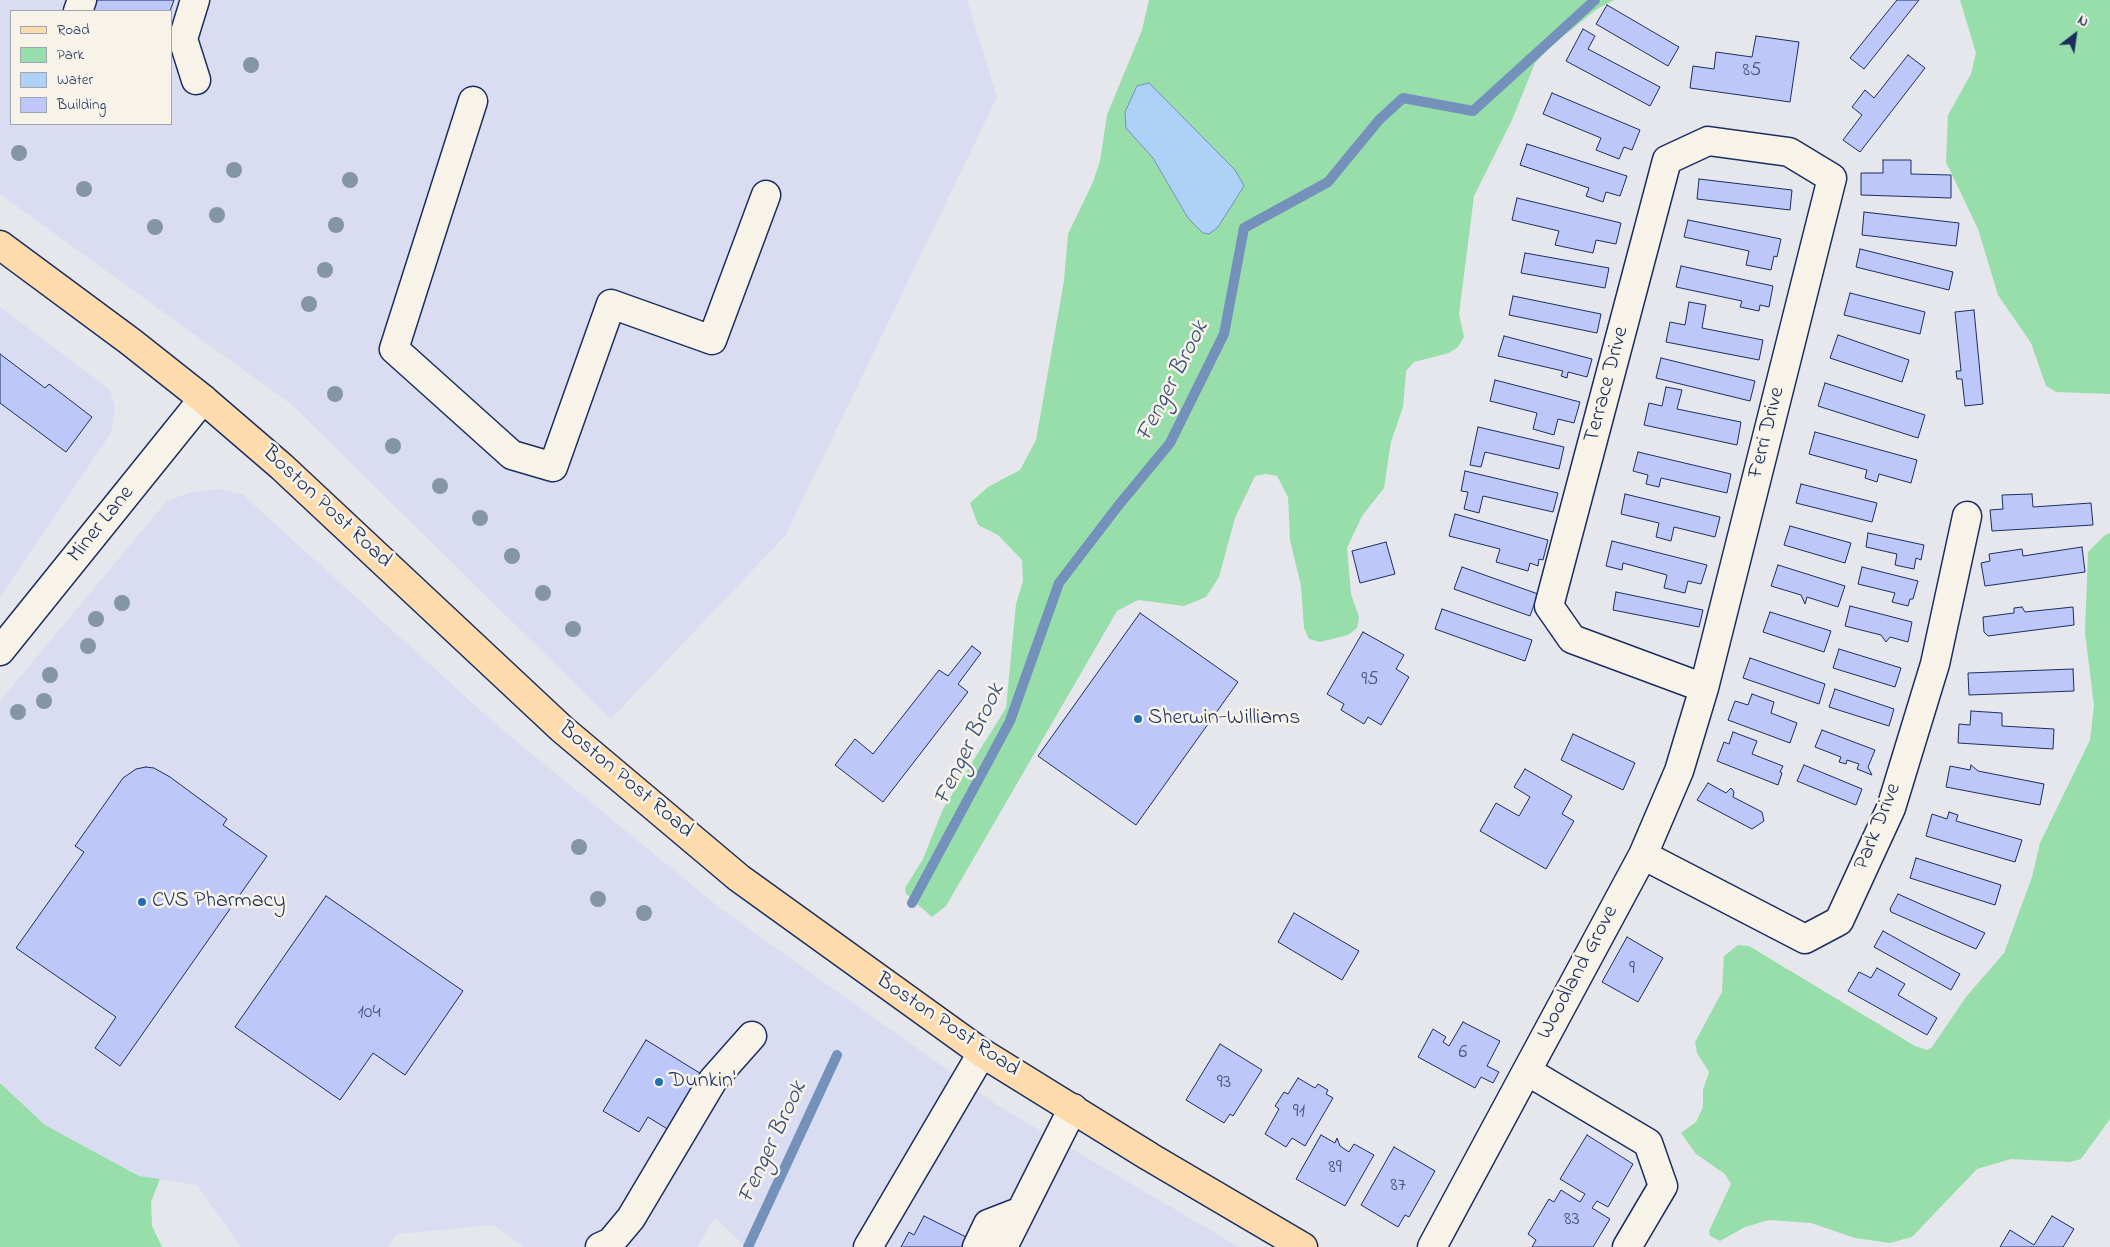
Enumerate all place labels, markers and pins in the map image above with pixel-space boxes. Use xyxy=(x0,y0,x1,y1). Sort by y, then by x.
place label: Sherwin-Williams xyxy=(1148,706,1300,732)
marker: Sherwin-Williams xyxy=(1132,713,1144,725)
place label: CVS Pharmacy xyxy=(152,889,286,915)
marker: CVS Pharmacy xyxy=(136,896,148,908)
place label: Dunkin' xyxy=(669,1069,735,1095)
marker: Dunkin' xyxy=(653,1076,665,1088)

